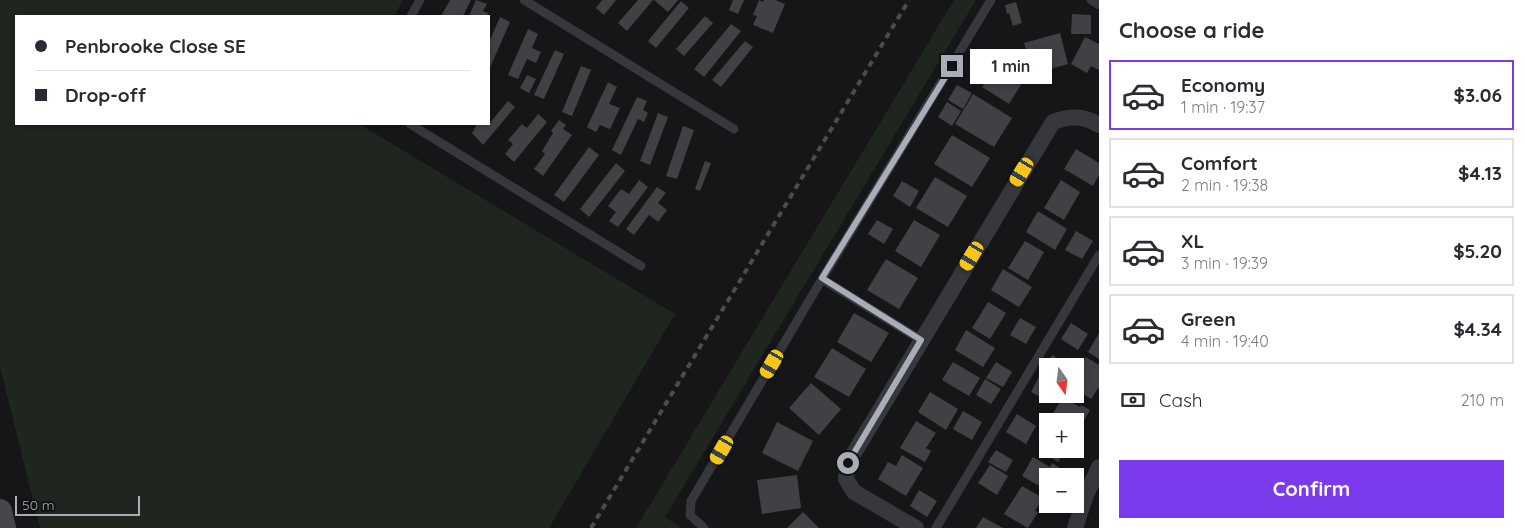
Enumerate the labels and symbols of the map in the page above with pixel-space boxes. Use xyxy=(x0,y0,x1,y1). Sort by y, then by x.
callout: 1 min xyxy=(970,48,1052,84)
route end xyxy=(941,55,963,77)
car xyxy=(1007,155,1036,189)
car xyxy=(957,239,986,273)
car xyxy=(758,347,785,381)
north arrow xyxy=(1039,358,1084,402)
car xyxy=(708,433,735,467)
route start xyxy=(837,452,859,474)
scale bar xyxy=(15,493,140,516)

